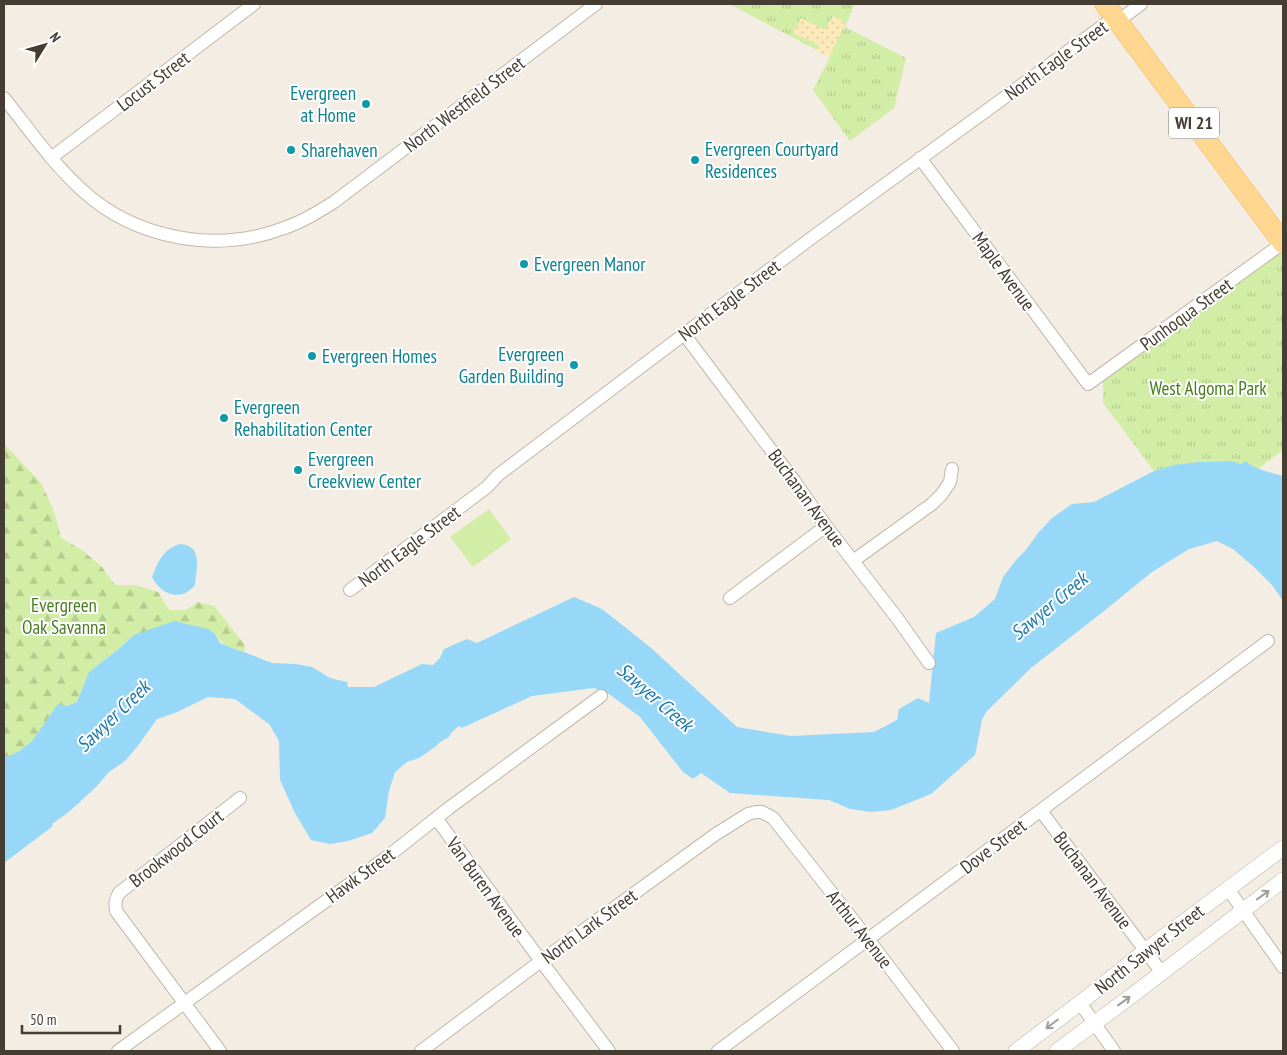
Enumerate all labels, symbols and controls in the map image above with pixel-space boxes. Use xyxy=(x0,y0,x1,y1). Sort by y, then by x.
street label: North Eagle Street xyxy=(1000,14,1113,105)
north arrow xyxy=(20,20,70,70)
text: N xyxy=(46,29,65,46)
street label: Locust Street xyxy=(112,45,195,116)
street label: North Westfield Street xyxy=(399,50,530,157)
place label: Evergreen at Home xyxy=(290,81,356,127)
marker: Evergreen at Home xyxy=(360,98,372,110)
road number: WI 21 xyxy=(1169,108,1219,138)
place label: Evergreen Courtyard Residences xyxy=(705,137,838,183)
place label: Sharehaven xyxy=(301,138,378,162)
marker: Sharehaven xyxy=(285,144,297,156)
marker: Evergreen Courtyard Residences xyxy=(689,154,701,166)
street label: Maple Avenue xyxy=(967,227,1041,315)
place label: Evergreen Manor xyxy=(534,252,646,276)
street label: North Eagle Street xyxy=(673,253,785,346)
marker: Evergreen Manor xyxy=(518,258,530,270)
street label: Punhoqua Street xyxy=(1135,272,1238,356)
place label: Evergreen Garden Building xyxy=(459,342,564,388)
place label: Evergreen Homes xyxy=(322,344,437,368)
marker: Evergreen Homes xyxy=(306,350,318,362)
marker: Evergreen Garden Building xyxy=(568,359,580,371)
park label: West Algoma Park xyxy=(1149,376,1267,400)
place label: Evergreen Rehabilitation Center xyxy=(234,395,373,441)
marker: Evergreen Rehabilitation Center xyxy=(218,412,230,424)
street label: Buchanan Avenue xyxy=(763,444,851,552)
place label: Evergreen Creekview Center xyxy=(308,447,422,493)
marker: Evergreen Creekview Center xyxy=(292,464,304,476)
street label: North Eagle Street xyxy=(353,499,465,592)
water label: Sawyer Creek xyxy=(1005,565,1095,646)
park label: Evergreen Oak Savanna xyxy=(22,593,106,639)
water label: Sawyer Creek xyxy=(612,657,700,739)
water label: Sawyer Creek xyxy=(71,673,157,757)
street label: Brookwood Court xyxy=(124,803,229,892)
street label: Dove Street xyxy=(955,813,1031,879)
street label: Buchanan Avenue xyxy=(1049,827,1138,934)
street label: Van Buren Avenue xyxy=(441,831,531,942)
street label: Hawk Street xyxy=(321,842,400,908)
street label: North Lark Street xyxy=(536,883,642,969)
street label: Arthur Avenue xyxy=(822,885,898,973)
one-way arrow xyxy=(1256,889,1269,900)
street label: North Sawyer Street xyxy=(1089,898,1209,999)
one-way arrow xyxy=(1117,996,1130,1007)
scale bar xyxy=(22,1002,120,1034)
text: 50 m xyxy=(30,1010,56,1029)
one-way arrow xyxy=(1045,1019,1059,1029)

